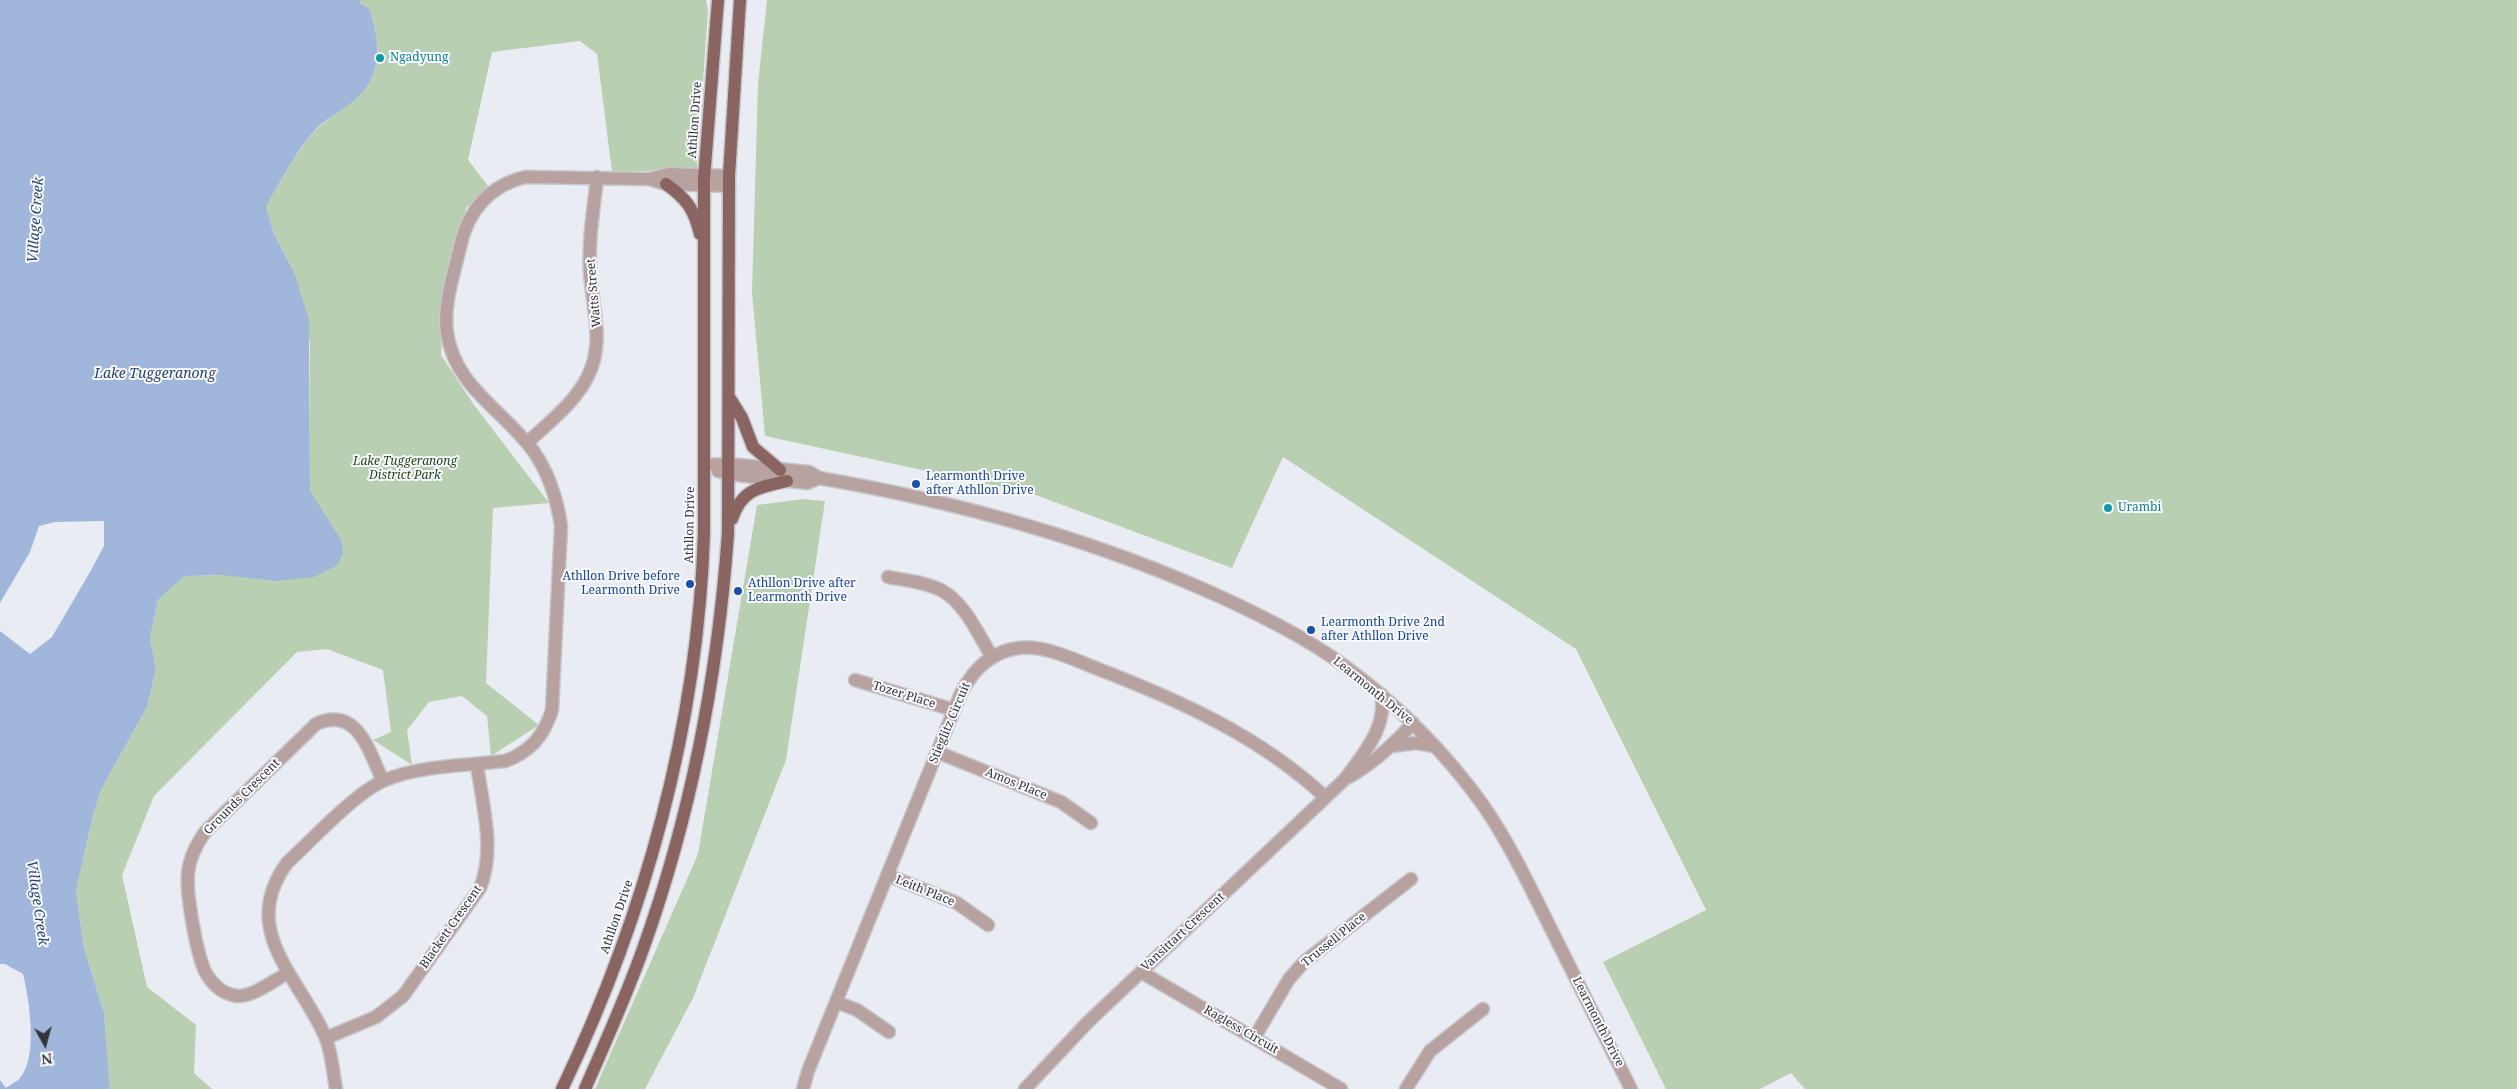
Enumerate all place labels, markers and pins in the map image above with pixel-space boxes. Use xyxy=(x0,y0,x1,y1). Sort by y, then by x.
place label: Ngadyung xyxy=(390,51,448,65)
marker: Ngadyung xyxy=(374,52,386,64)
place label: Learmonth Drive after Athllon Drive xyxy=(926,470,1034,498)
marker: Learmonth Drive after Athllon Drive xyxy=(910,478,922,490)
place label: Urambi xyxy=(2118,501,2161,515)
marker: Urambi xyxy=(2102,502,2114,514)
place label: Athllon Drive before Learmonth Drive xyxy=(563,570,680,598)
place label: Athllon Drive after Learmonth Drive xyxy=(748,577,856,605)
marker: Athllon Drive before Learmonth Drive xyxy=(684,578,696,590)
marker: Athllon Drive after Learmonth Drive xyxy=(732,585,744,597)
place label: Learmonth Drive 2nd after Athllon Drive xyxy=(1321,616,1445,644)
marker: Learmonth Drive 2nd after Athllon Drive xyxy=(1305,624,1317,636)

